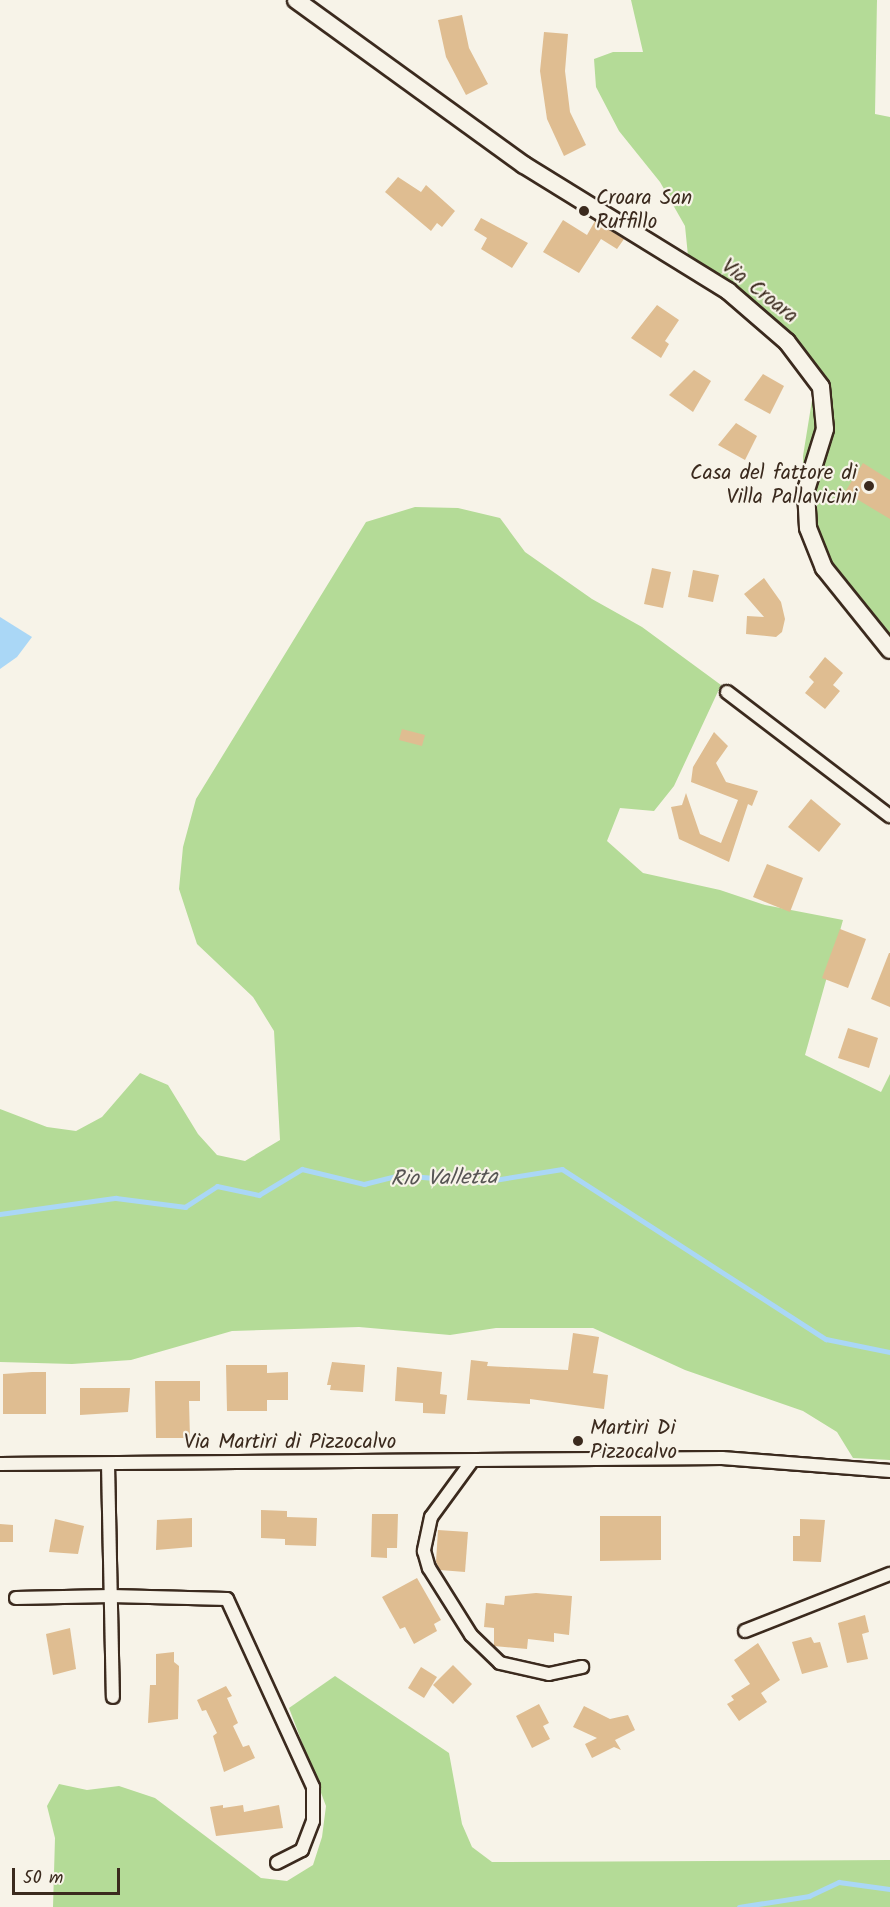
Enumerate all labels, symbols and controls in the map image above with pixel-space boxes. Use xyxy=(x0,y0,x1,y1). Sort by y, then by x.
place label: Croara San Ruffillo xyxy=(596,186,692,236)
marker: Croara San Ruffillo xyxy=(577,204,591,218)
street label: Via Croara xyxy=(716,254,802,330)
place label: Casa del fattore di Villa Pallavicini xyxy=(690,461,857,511)
marker: Casa del fattore di Villa Pallavicini xyxy=(862,479,876,493)
water label: Rio Valletta xyxy=(390,1165,498,1193)
place label: Martiri Di Pizzocalvo xyxy=(590,1416,677,1466)
street label: Via Martiri di Pizzocalvo xyxy=(184,1430,396,1456)
marker: Martiri Di Pizzocalvo xyxy=(571,1434,585,1448)
scale bar xyxy=(15,1856,123,1894)
text: 50 m xyxy=(23,1864,63,1893)

